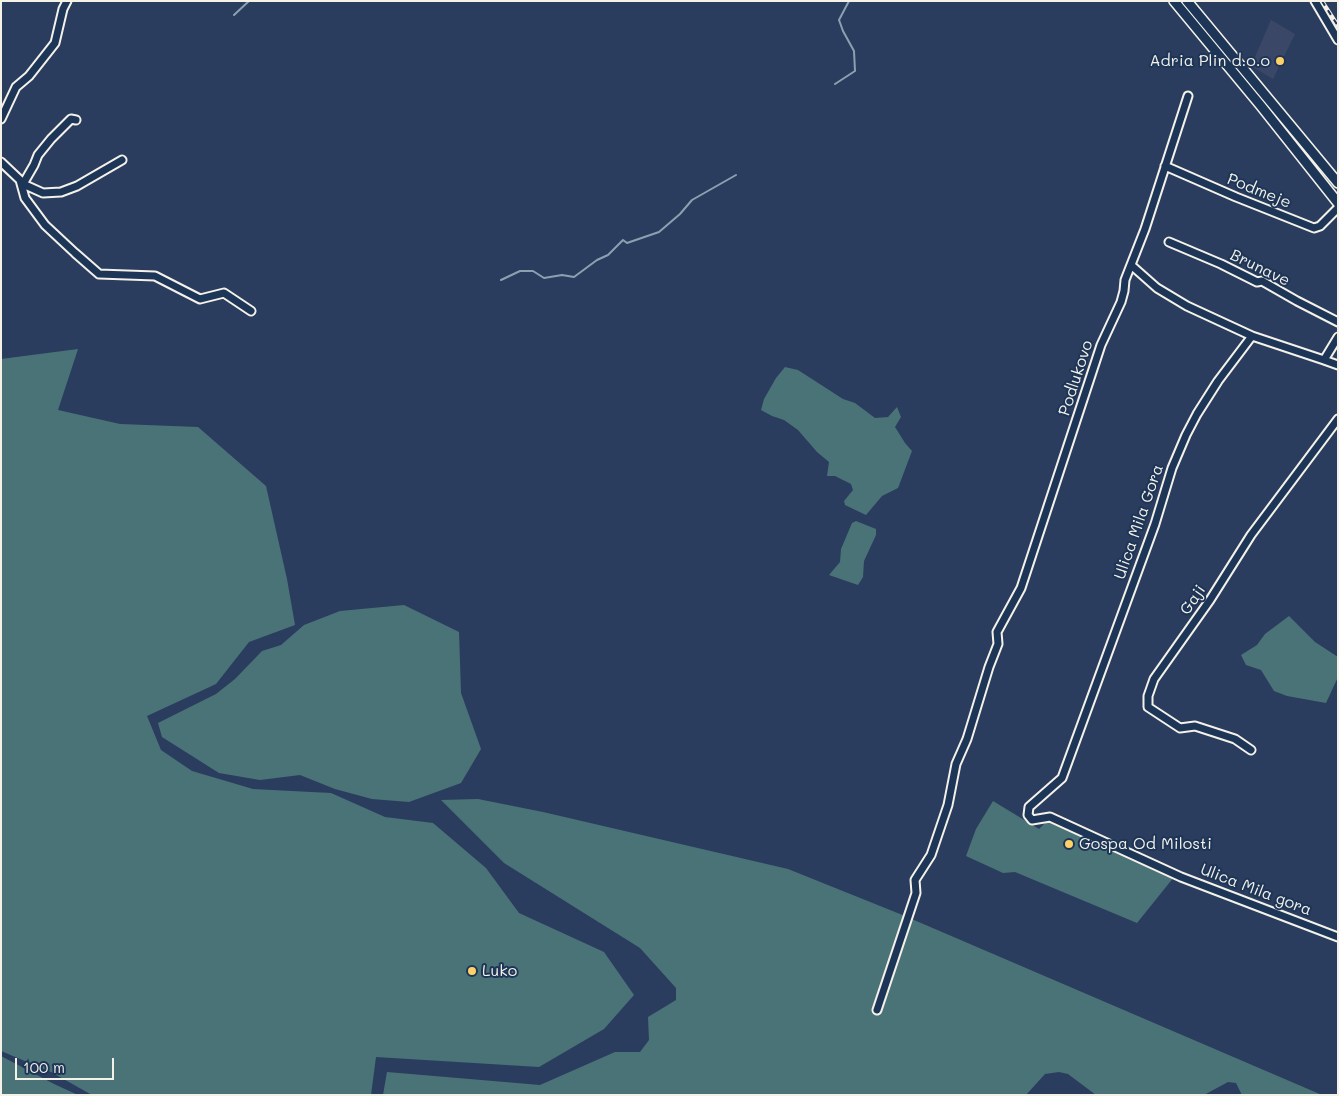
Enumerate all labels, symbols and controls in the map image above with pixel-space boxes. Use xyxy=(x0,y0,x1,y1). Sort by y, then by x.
place label: Adria Plin d.o.o xyxy=(1150,51,1270,71)
marker: Adria Plin d.o.o xyxy=(1274,55,1286,67)
street label: Podmeje xyxy=(1224,169,1294,213)
street label: Brunave xyxy=(1227,245,1293,291)
street label: Podlukovo xyxy=(1055,338,1097,418)
street label: Ulica Mila Gora xyxy=(1110,462,1168,582)
street label: Gaji xyxy=(1176,581,1210,619)
place label: Gospa Od Milosti xyxy=(1079,834,1212,854)
marker: Gospa Od Milosti xyxy=(1063,838,1075,850)
street label: Ulica Mila gora xyxy=(1198,860,1314,920)
place label: Luko xyxy=(482,961,517,981)
marker: Luko xyxy=(466,965,478,977)
scale bar xyxy=(18,1048,116,1080)
text: 100 m xyxy=(23,1057,65,1077)

